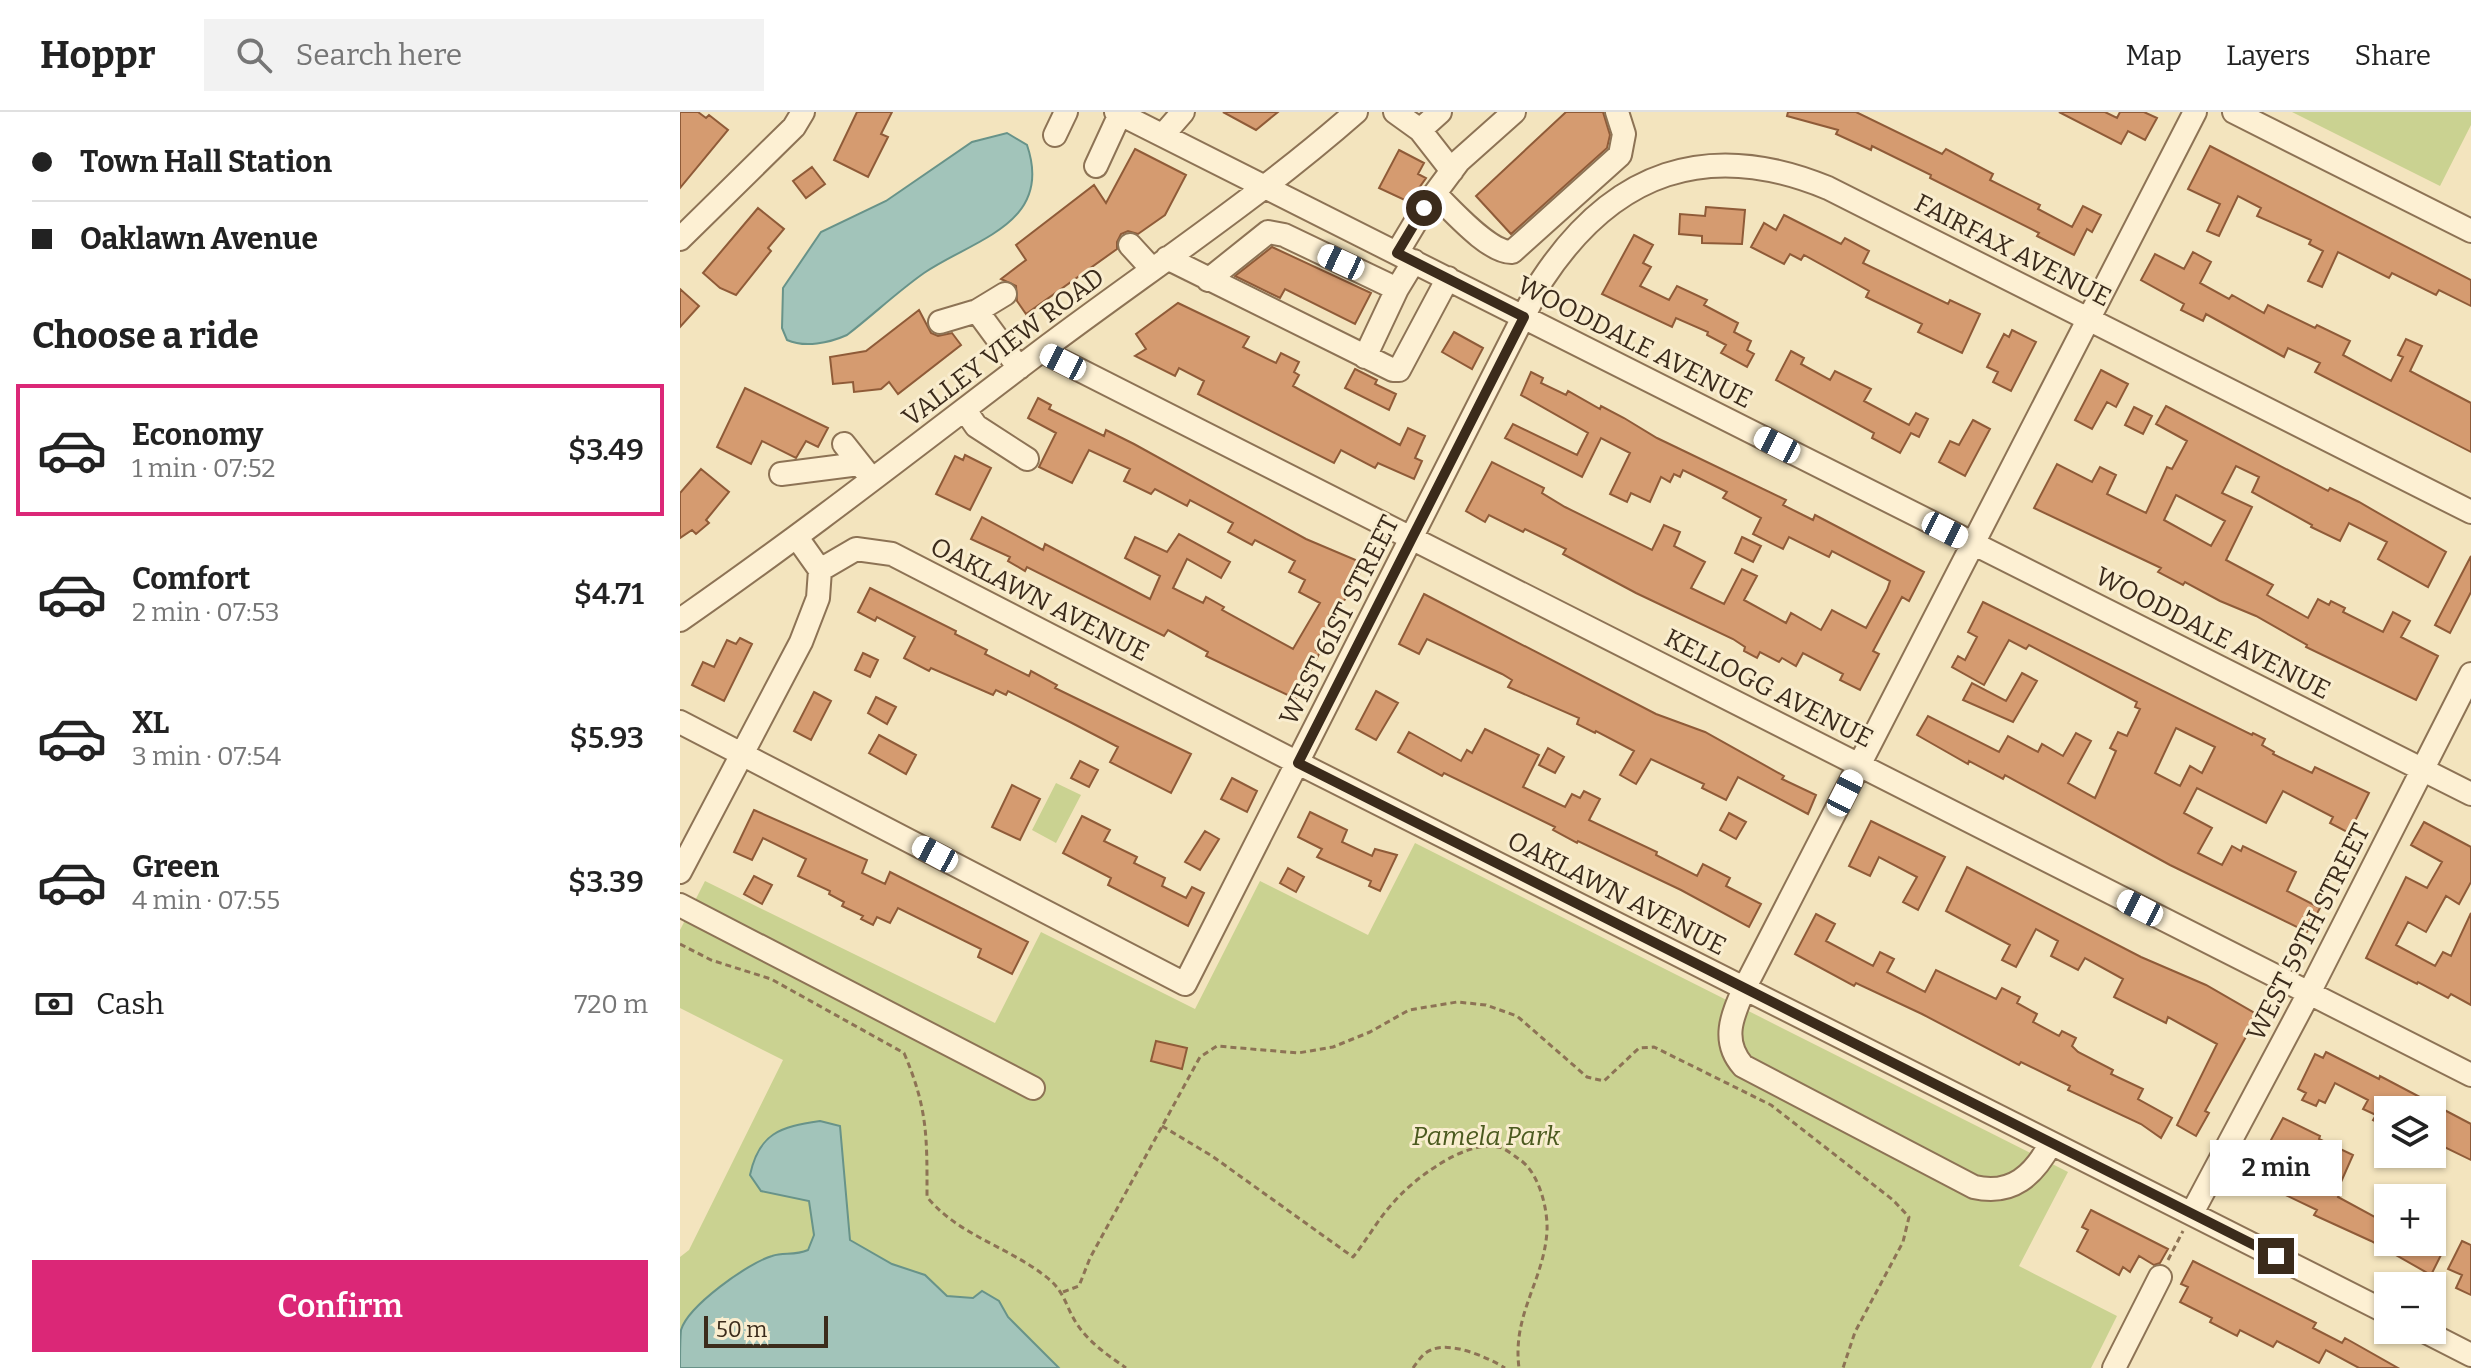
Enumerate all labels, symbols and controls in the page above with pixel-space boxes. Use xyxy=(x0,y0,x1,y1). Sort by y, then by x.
search box xyxy=(204,19,764,91)
text: Hoppr xyxy=(40,32,156,78)
icon: search xyxy=(232,33,276,77)
text: Search here xyxy=(296,37,462,73)
text: Map xyxy=(2125,39,2182,72)
text: Layers xyxy=(2226,39,2310,72)
text: Share xyxy=(2354,39,2431,72)
text: Town Hall Station xyxy=(80,144,332,180)
street label: FAIRFAX AVENUE xyxy=(1909,187,2116,313)
route start xyxy=(1406,190,1442,226)
text: Oaklawn Avenue xyxy=(80,221,318,257)
car xyxy=(1314,241,1368,283)
street label: VALLEY VIEW ROAD xyxy=(896,261,1110,433)
street label: WOODDALE AVENUE xyxy=(1512,270,1757,415)
text: Choose a ride xyxy=(32,314,259,358)
car xyxy=(1036,340,1090,384)
icon: car xyxy=(36,414,108,486)
text: Economy xyxy=(132,417,263,453)
car xyxy=(1750,423,1804,467)
text: $3.49 xyxy=(568,432,644,468)
text: 1 min · 07:52 xyxy=(132,453,275,484)
car xyxy=(1918,508,1972,552)
street label: WEST 61ST STREET xyxy=(1273,510,1406,730)
street label: OAKLAWN AVENUE xyxy=(925,531,1154,668)
icon: car xyxy=(36,558,108,630)
text: Comfort xyxy=(132,561,250,597)
street label: WOODDALE AVENUE xyxy=(2090,561,2335,706)
text: $4.71 xyxy=(574,576,644,612)
text: 2 min · 07:53 xyxy=(132,597,280,628)
street label: KELLOGG AVENUE xyxy=(1659,622,1878,754)
icon: car xyxy=(36,702,108,774)
text: XL xyxy=(132,705,169,741)
text: $5.93 xyxy=(569,720,644,756)
text: 3 min · 07:54 xyxy=(132,741,281,772)
car xyxy=(1823,766,1867,820)
street label: WEST 59TH STREET xyxy=(2240,818,2377,1046)
street label: OAKLAWN AVENUE xyxy=(1502,825,1731,962)
car xyxy=(908,832,962,876)
icon: car xyxy=(36,846,108,918)
text: Green xyxy=(132,849,219,885)
text: $3.39 xyxy=(568,864,644,900)
text: 4 min · 07:55 xyxy=(132,885,280,916)
car xyxy=(2113,886,2167,930)
icon: cash xyxy=(32,982,76,1026)
text: Cash xyxy=(96,986,164,1022)
text: 720 m xyxy=(574,989,648,1020)
map controls xyxy=(2374,1096,2446,1344)
button: layers xyxy=(2374,1096,2446,1168)
park label: Pamela Park xyxy=(1412,1121,1561,1152)
callout: 2 min xyxy=(2210,1140,2342,1196)
text: 2 min xyxy=(2242,1152,2310,1183)
button: + xyxy=(2374,1184,2446,1256)
route end xyxy=(2258,1238,2294,1274)
button: Confirm xyxy=(32,1260,648,1352)
button: − xyxy=(2374,1272,2446,1344)
scale bar xyxy=(704,1312,828,1348)
text: 50 m xyxy=(716,1316,767,1343)

